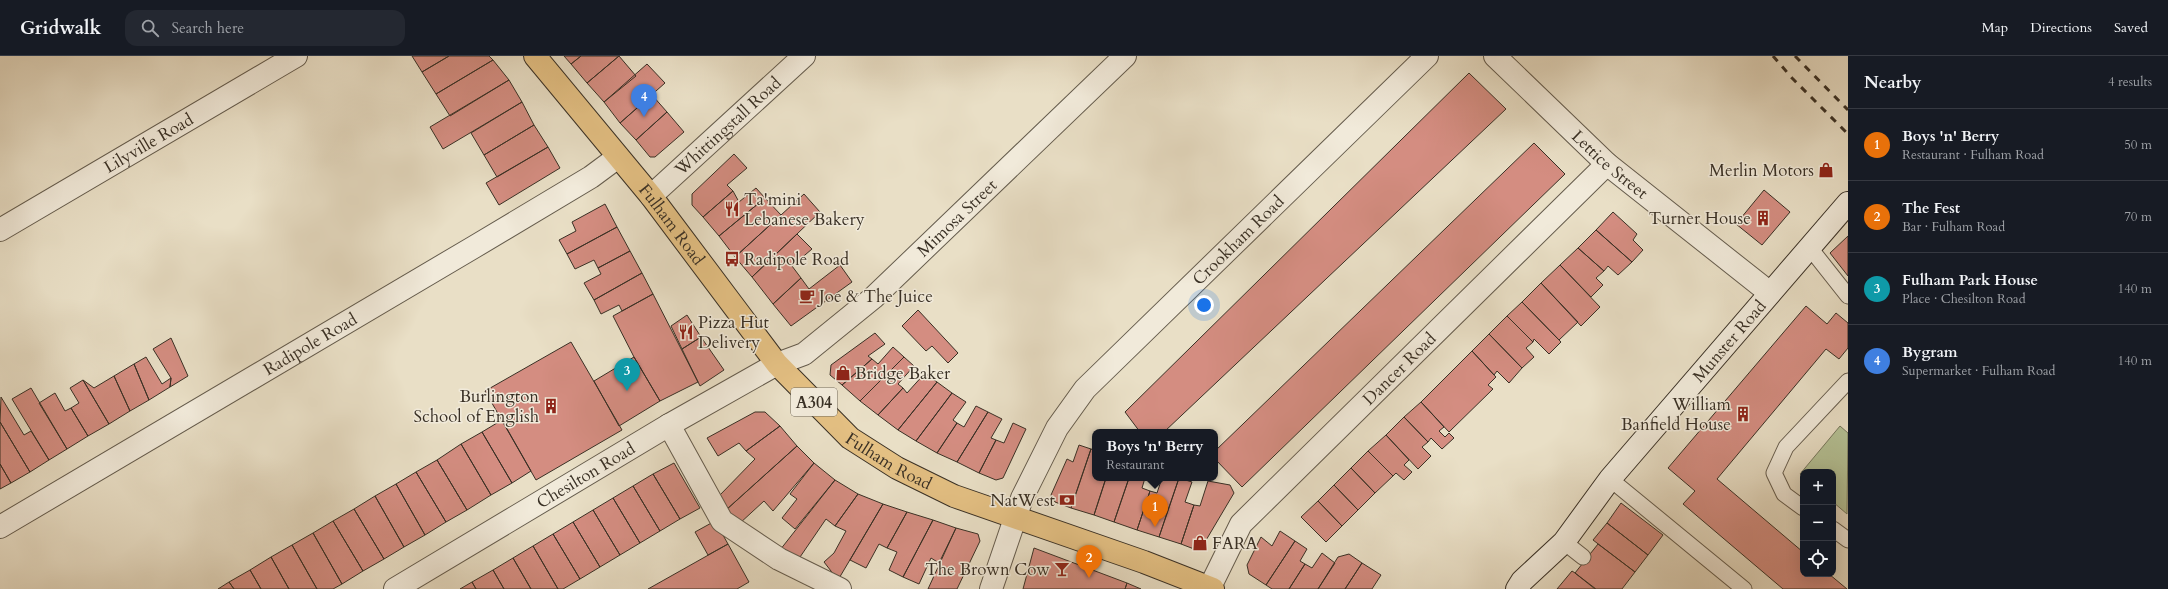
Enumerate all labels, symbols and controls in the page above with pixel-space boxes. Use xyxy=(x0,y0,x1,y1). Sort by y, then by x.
search box xyxy=(125,10,405,46)
text: Gridwalk xyxy=(20,15,101,41)
icon: search xyxy=(139,17,161,39)
text: Search here xyxy=(171,18,244,38)
text: Map xyxy=(1982,18,2008,37)
text: Directions xyxy=(2030,18,2092,37)
text: Saved xyxy=(2114,18,2148,37)
text: Nearby xyxy=(1864,71,1921,94)
street label: Whittingstall Road xyxy=(669,72,786,181)
text: 4 results xyxy=(2108,73,2152,91)
pin: 4 xyxy=(631,84,657,117)
street label: Lilyville Road xyxy=(100,108,198,179)
street label: Lettice Street xyxy=(1566,125,1653,205)
text: Boys 'n' Berry xyxy=(1902,126,1999,146)
text: 1 xyxy=(1874,136,1880,154)
text: 50 m xyxy=(2124,136,2152,154)
text: Restaurant · Fulham Road xyxy=(1902,146,2044,164)
place label: Merlin Motors xyxy=(1709,159,1814,182)
shop icon: Merlin Motors xyxy=(1817,161,1835,179)
street label: Mimosa Street xyxy=(912,174,1003,262)
street label: Fulham Road xyxy=(633,179,710,270)
place label: Ta'mini Lebanese Bakery xyxy=(744,188,865,231)
street label: Crookham Road xyxy=(1187,190,1289,290)
text: The Fest xyxy=(1902,198,1960,218)
restaurant icon: Ta'mini Lebanese Bakery xyxy=(723,200,741,218)
place label: Turner House xyxy=(1649,207,1751,230)
text: 2 xyxy=(1874,208,1880,226)
text: 70 m xyxy=(2124,208,2152,226)
building icon: Turner House xyxy=(1754,209,1772,227)
text: Bar · Fulham Road xyxy=(1902,218,2005,236)
place label: Radipole Road xyxy=(744,248,849,271)
bus stop icon: Radipole Road xyxy=(723,250,741,268)
text: Fulham Park House xyxy=(1902,270,2038,290)
text: 3 xyxy=(1874,280,1880,298)
text: 140 m xyxy=(2118,280,2152,298)
place label: Joe & The Juice xyxy=(816,285,933,308)
cafe icon: Joe & The Juice xyxy=(798,287,816,305)
text: Place · Chesilton Road xyxy=(1902,290,2026,308)
your location xyxy=(1194,295,1214,315)
street label: Munster Road xyxy=(1687,295,1771,387)
street label: Radipole Road xyxy=(259,308,361,381)
place label: Pizza Hut Delivery xyxy=(698,311,769,354)
restaurant icon: Pizza Hut Delivery xyxy=(677,323,695,341)
street label: Dancer Road xyxy=(1358,327,1441,410)
text: Bygram xyxy=(1902,342,1958,362)
text: 4 xyxy=(1874,352,1880,370)
text: 140 m xyxy=(2118,352,2152,370)
pin: 3 xyxy=(614,358,640,391)
place label: Bridge Baker xyxy=(855,362,951,385)
text: Supermarket · Fulham Road xyxy=(1902,362,2055,380)
shop icon: Bridge Baker xyxy=(834,364,852,382)
place label: Burlington School of English xyxy=(413,385,540,428)
road number: A304 xyxy=(791,388,837,416)
place label: William Banfield House xyxy=(1621,393,1732,436)
building icon: Burlington School of English xyxy=(542,397,560,415)
building icon: William Banfield House xyxy=(1734,405,1752,423)
street label: Fulham Road xyxy=(841,427,936,495)
popup xyxy=(1092,429,1218,481)
text: Boys 'n' Berry xyxy=(1106,436,1204,456)
street label: Chesilton Road xyxy=(532,437,639,514)
text: Restaurant xyxy=(1106,456,1164,474)
map controls xyxy=(1800,469,1836,577)
button: + xyxy=(1800,469,1836,505)
place label: NatWest xyxy=(990,489,1056,512)
bank icon: NatWest xyxy=(1058,491,1076,509)
pin: 1 xyxy=(1142,494,1168,527)
button: − xyxy=(1800,505,1836,541)
place label: FARA xyxy=(1212,532,1259,555)
shop icon: FARA xyxy=(1191,534,1209,552)
button: locate xyxy=(1800,541,1836,577)
pin: 2 xyxy=(1076,545,1102,578)
place label: The Brown Cow xyxy=(925,558,1050,581)
bar icon: The Brown Cow xyxy=(1053,560,1071,578)

